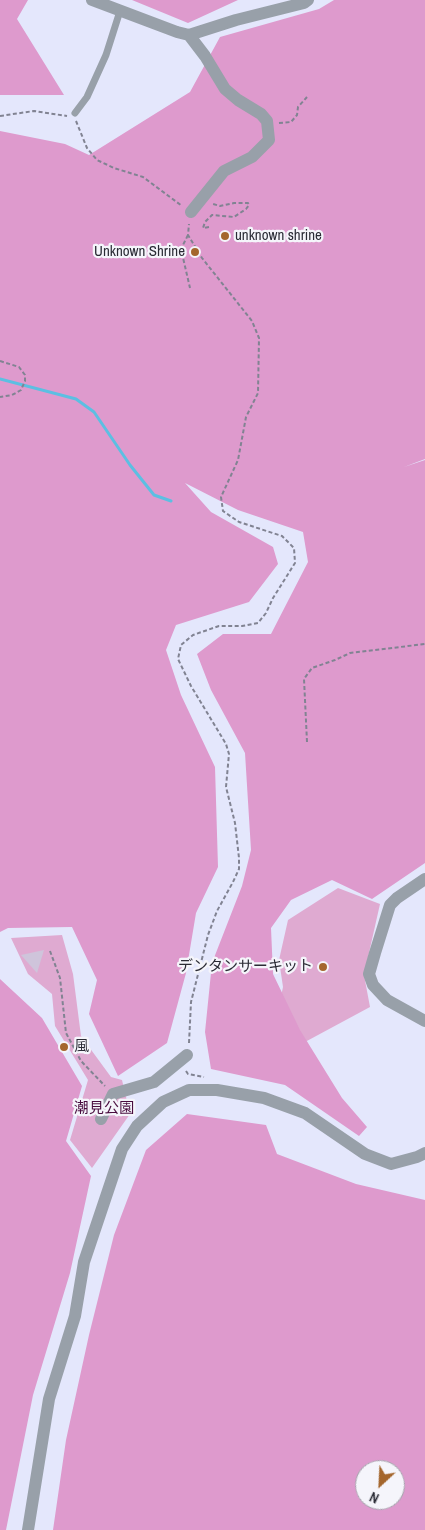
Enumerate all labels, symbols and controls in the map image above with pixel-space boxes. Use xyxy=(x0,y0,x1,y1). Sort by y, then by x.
place label: unknown shrine xyxy=(235,227,322,245)
marker: unknown shrine xyxy=(219,230,231,242)
place label: Unknown Shrine xyxy=(94,243,185,261)
marker: Unknown Shrine xyxy=(189,246,201,258)
place label: デンタンサーキット xyxy=(178,958,313,976)
marker: デンタンサーキット xyxy=(317,961,329,973)
place label: 風 xyxy=(74,1038,89,1056)
marker: 風 xyxy=(58,1041,70,1053)
park label: 潮見公園 xyxy=(74,1100,134,1118)
north arrow xyxy=(355,1460,405,1510)
text: N xyxy=(367,1488,382,1508)

